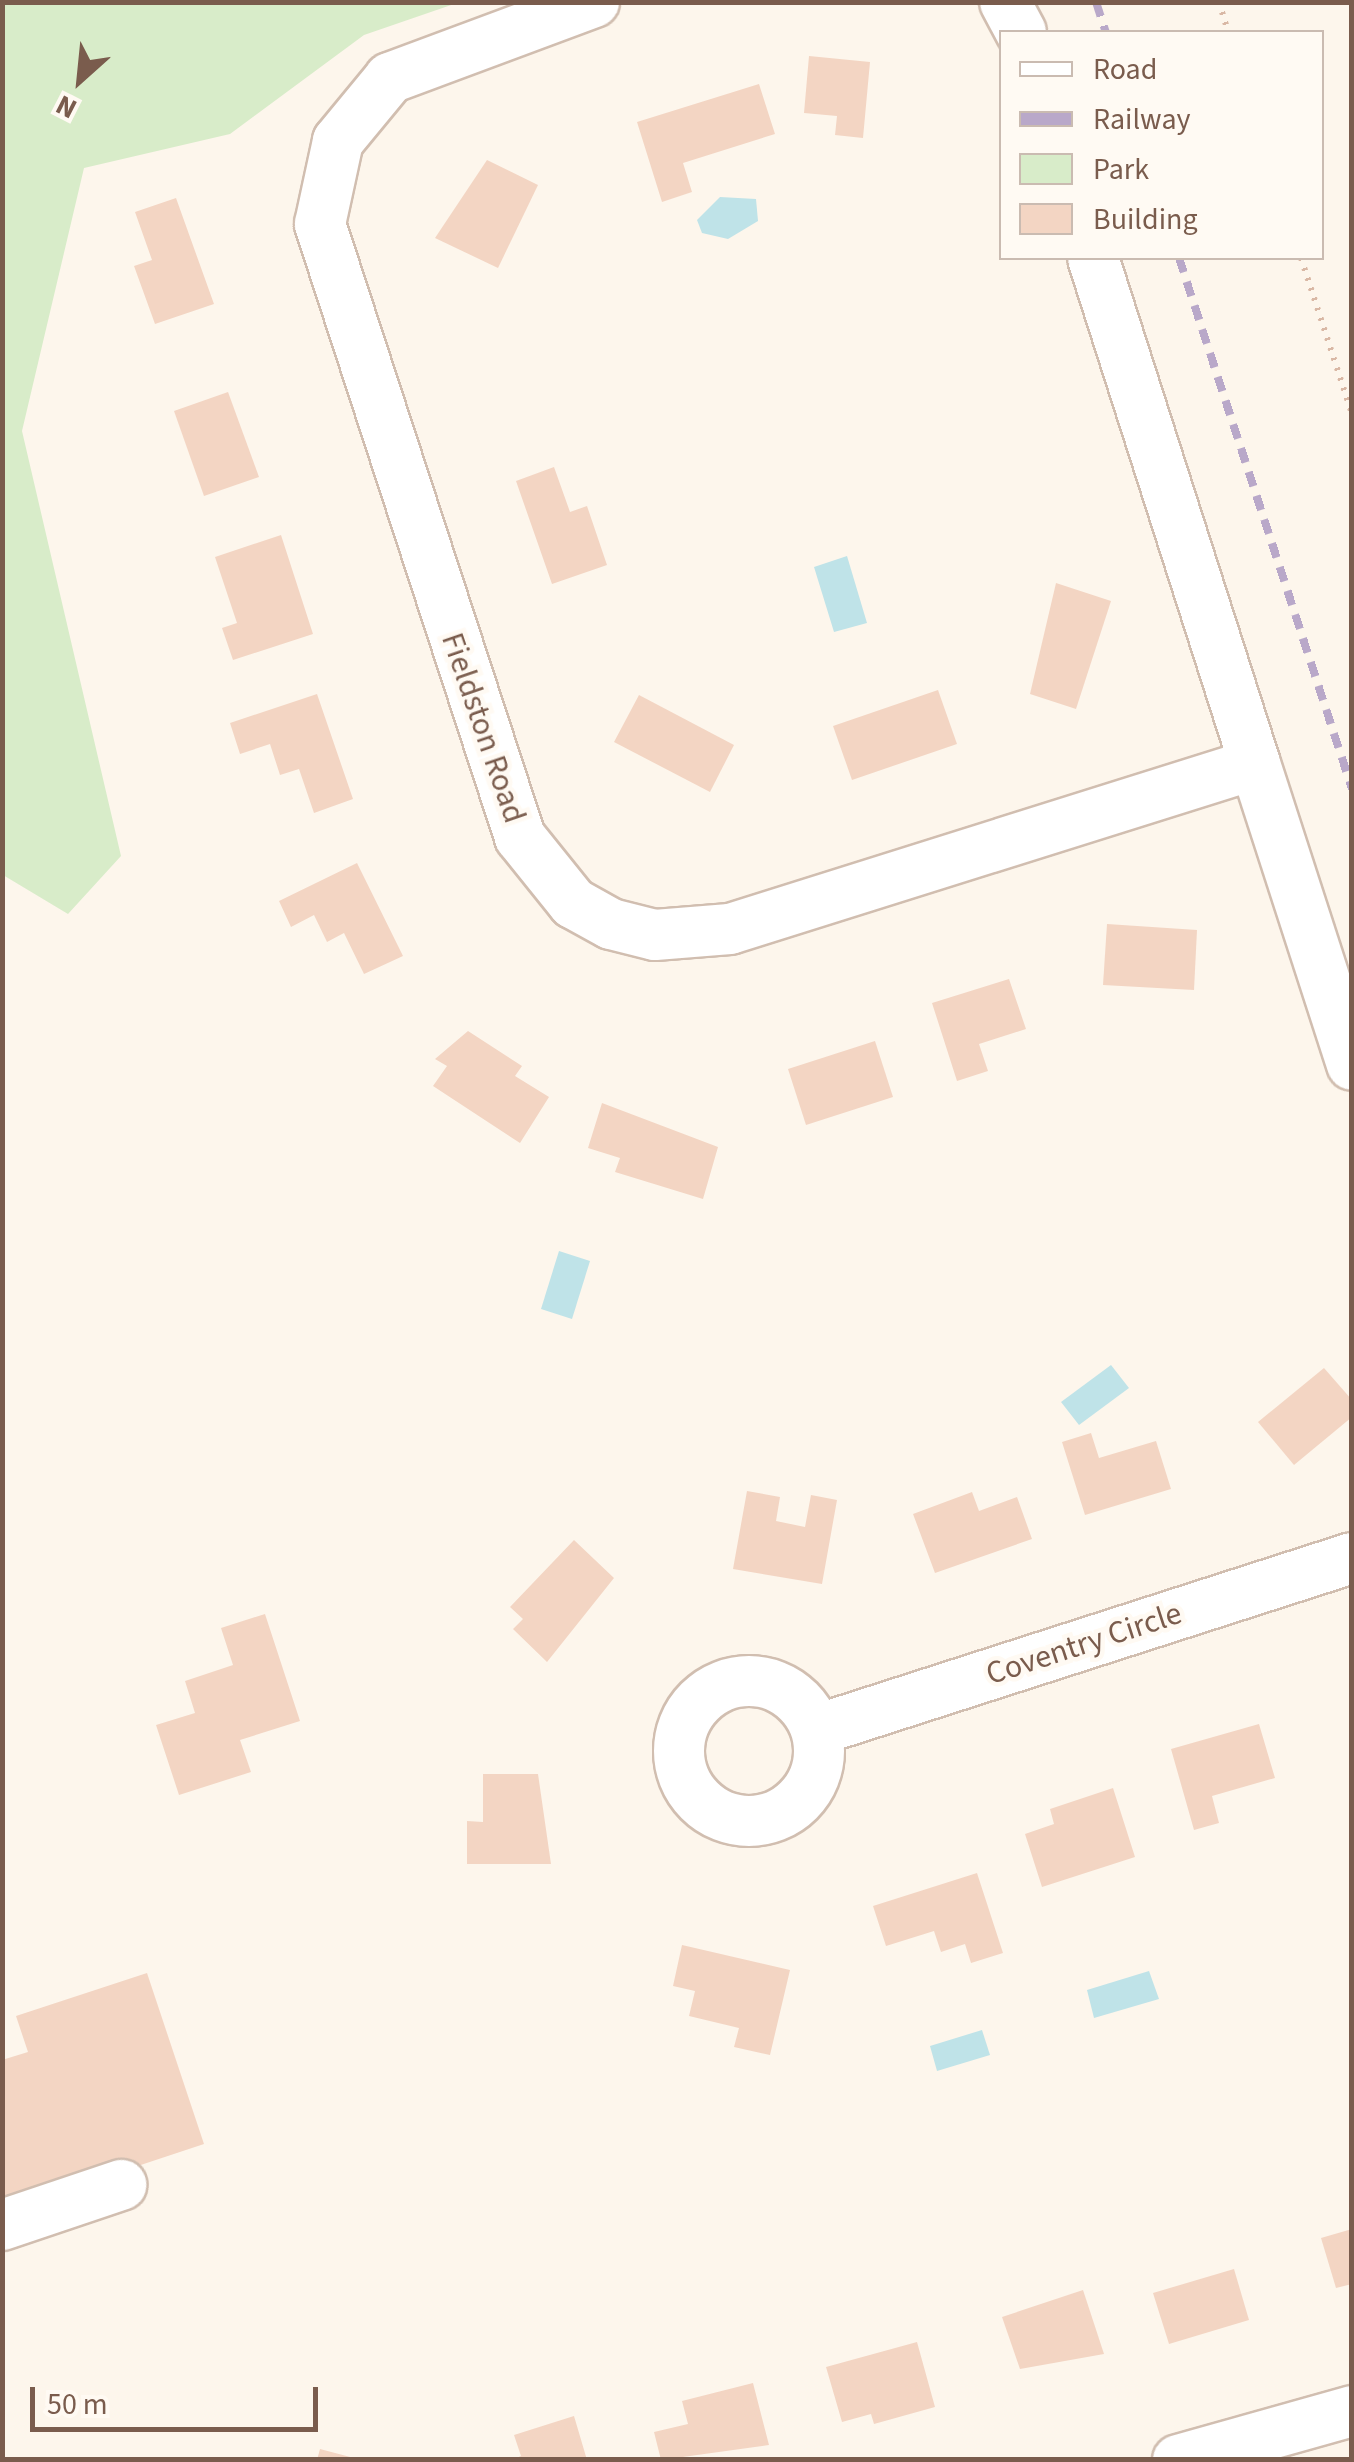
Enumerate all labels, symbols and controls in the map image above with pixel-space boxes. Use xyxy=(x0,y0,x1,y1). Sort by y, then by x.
north arrow xyxy=(30,30,130,130)
legend xyxy=(999,30,1324,260)
text: Road xyxy=(1093,48,1157,91)
text: N xyxy=(49,85,84,129)
text: Railway xyxy=(1093,98,1191,141)
text: Park xyxy=(1093,148,1149,191)
text: Building xyxy=(1093,198,1198,241)
street label: Fieldston Road xyxy=(433,628,533,828)
street label: Coventry Circle xyxy=(981,1594,1187,1694)
scale bar xyxy=(35,2367,322,2429)
text: 50 m xyxy=(47,2383,108,2426)

